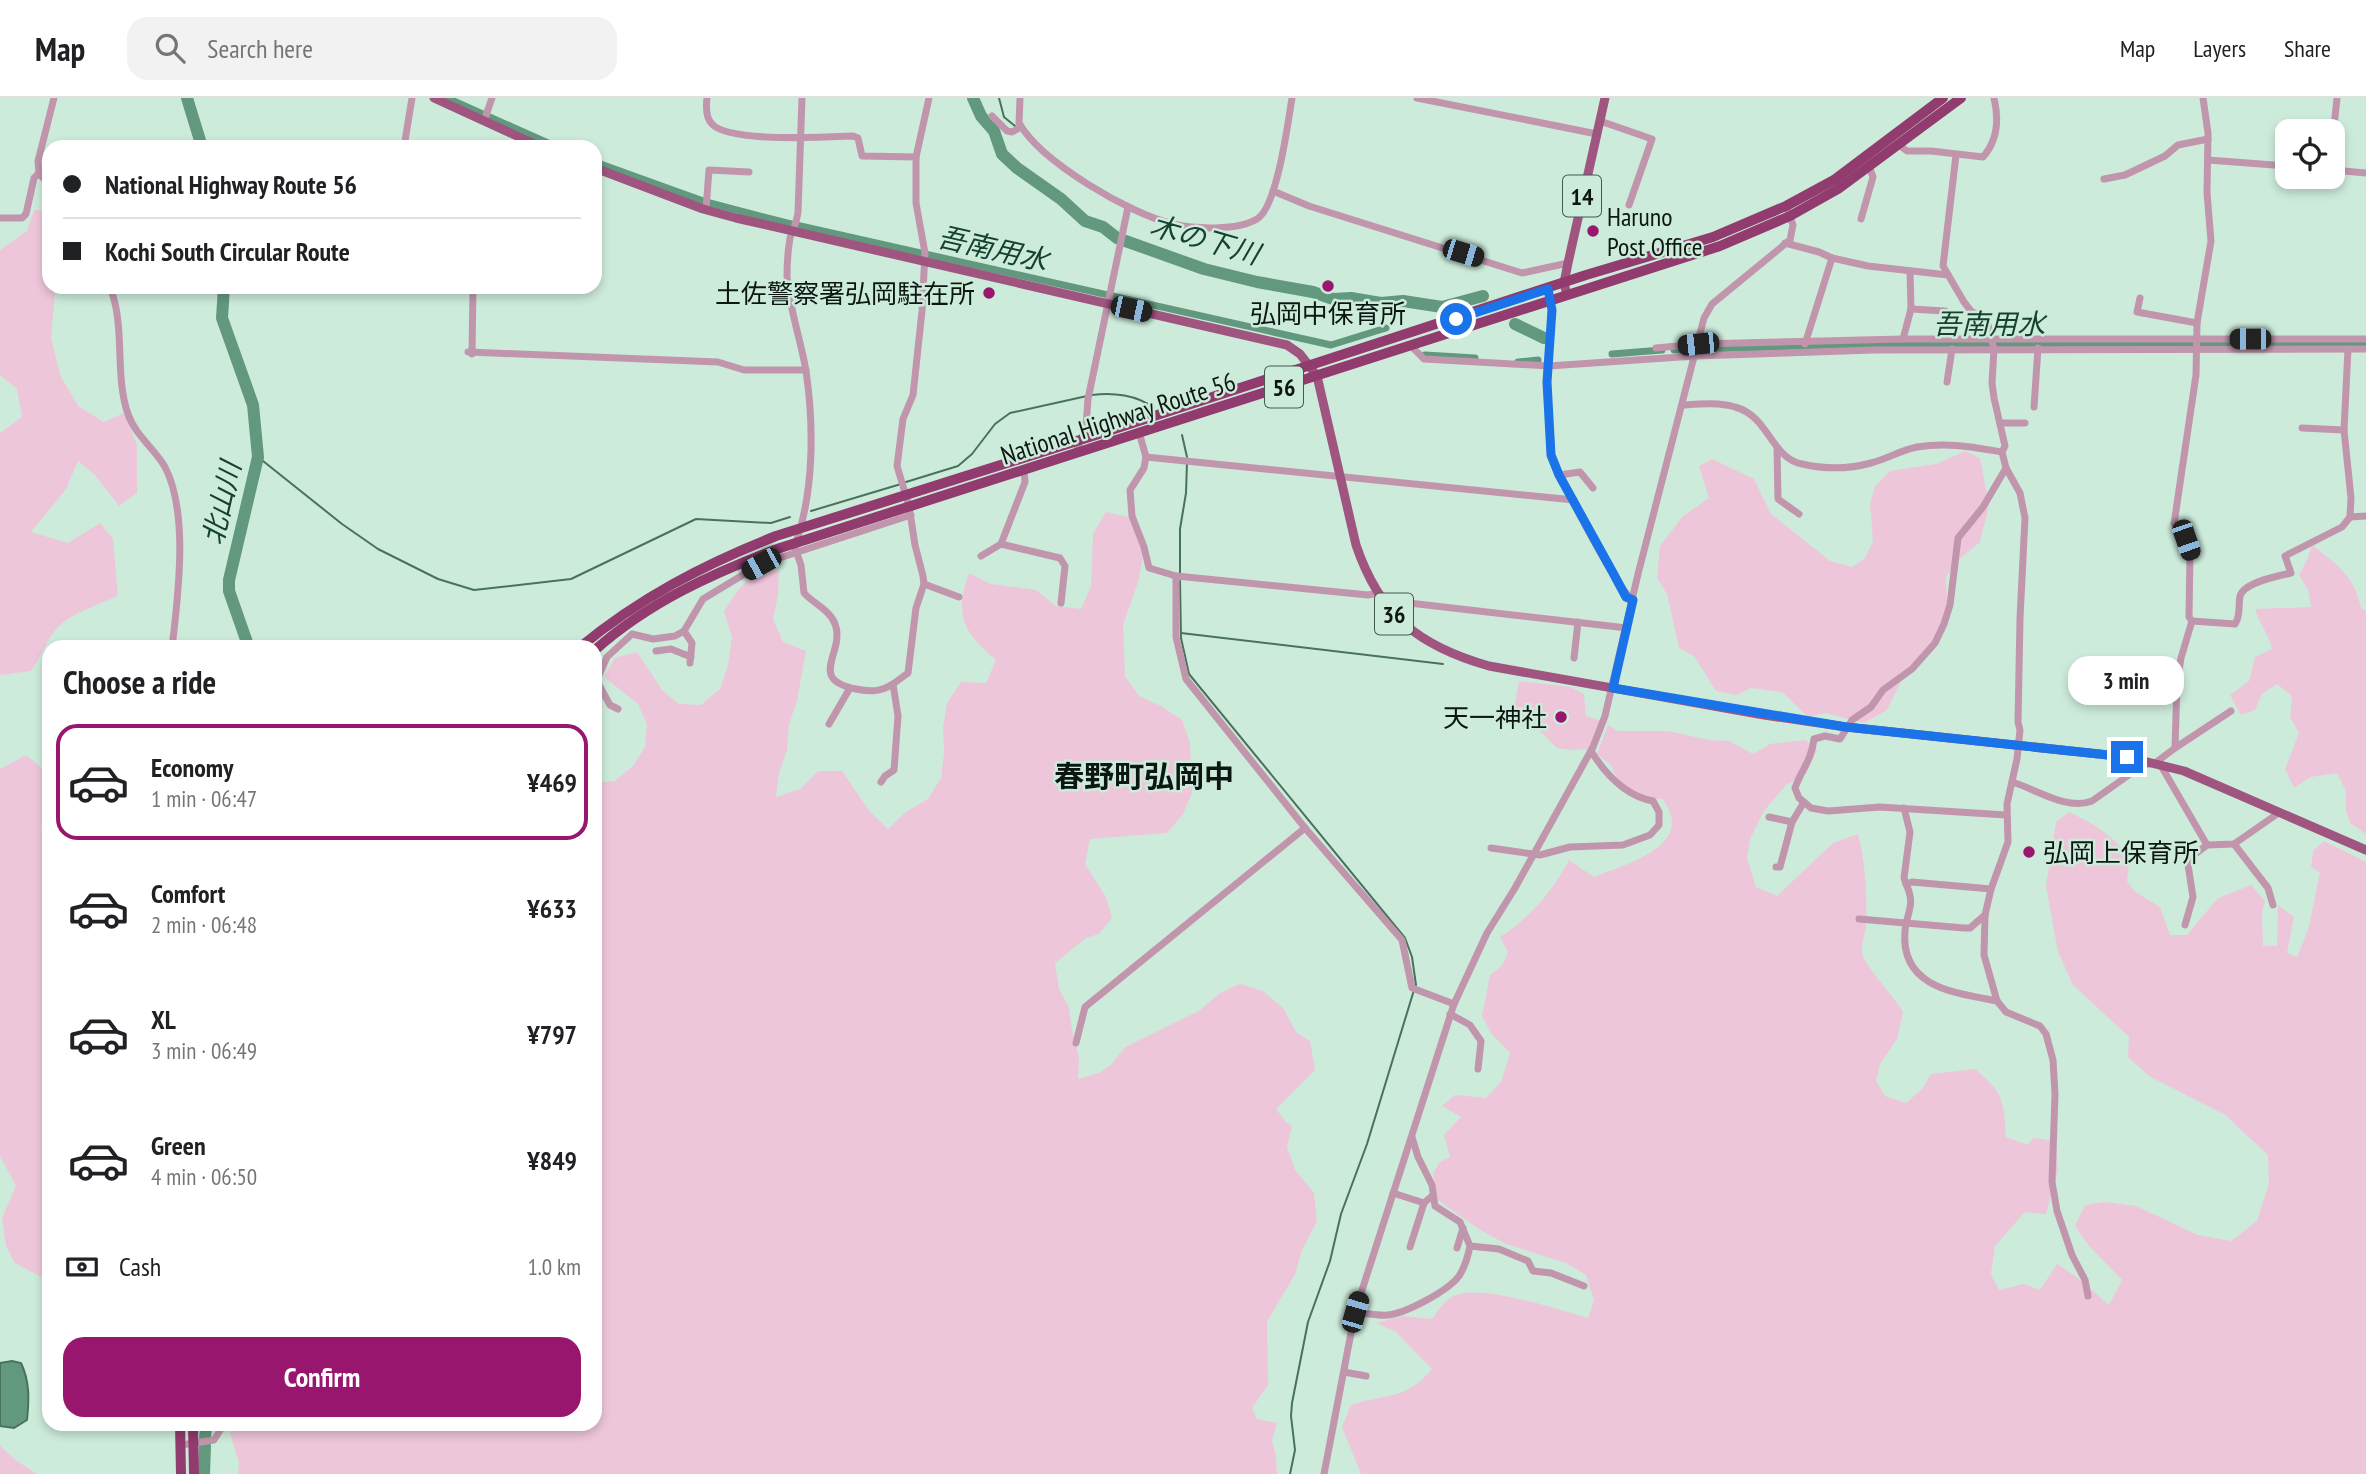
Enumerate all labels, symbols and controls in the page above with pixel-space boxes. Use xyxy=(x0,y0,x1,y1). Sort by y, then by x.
search box xyxy=(127,17,617,80)
text: Map xyxy=(35,27,85,70)
icon: search xyxy=(151,29,189,67)
text: Search here xyxy=(207,32,313,65)
text: Map xyxy=(2120,33,2155,64)
text: Layers xyxy=(2193,33,2246,64)
text: Share xyxy=(2284,33,2331,64)
map controls xyxy=(2275,119,2345,189)
button: locate xyxy=(2275,119,2345,189)
text: National Highway Route 56 xyxy=(105,168,357,201)
road number: 14 xyxy=(1563,176,1601,216)
place label: Haruno Post Office xyxy=(1607,200,1703,263)
water label: 木の下川 xyxy=(1146,206,1267,273)
water label: 吾南用水 xyxy=(934,217,1055,279)
marker: Haruno Post Office xyxy=(1585,223,1601,239)
text: Kochi South Circular Route xyxy=(105,235,350,268)
car xyxy=(1440,237,1487,269)
place label: 土佐警察署弘岡駐在所 xyxy=(715,277,975,310)
marker: 弘岡中保育所 xyxy=(1320,278,1336,294)
marker: 土佐警察署弘岡駐在所 xyxy=(981,285,997,301)
car xyxy=(1109,294,1154,324)
place label: 弘岡中保育所 xyxy=(1250,297,1406,330)
route start xyxy=(1440,303,1472,335)
water label: 吾南用水 xyxy=(1933,305,2048,342)
car xyxy=(2230,329,2272,350)
car xyxy=(1677,331,1720,357)
street label: National Highway Route 56 xyxy=(996,364,1240,472)
road number: 56 xyxy=(1265,366,1303,408)
water label: 北山川 xyxy=(194,455,249,548)
car xyxy=(2170,517,2203,563)
car xyxy=(738,545,785,583)
road number: 36 xyxy=(1375,593,1413,634)
callout: 3 min xyxy=(2069,656,2185,704)
text: Choose a ride xyxy=(63,661,216,703)
text: 3 min xyxy=(2103,666,2149,695)
place label: 天一神社 xyxy=(1443,701,1547,734)
marker: 天一神社 xyxy=(1553,709,1569,725)
route end xyxy=(2111,741,2143,773)
icon: car xyxy=(67,751,130,814)
text: Economy xyxy=(151,751,233,784)
district label: 春野町弘岡中 xyxy=(1054,756,1234,795)
text: ¥469 xyxy=(527,766,577,799)
text: 1 min · 06:47 xyxy=(151,784,257,813)
place label: 弘岡上保育所 xyxy=(2043,836,2199,869)
marker: 弘岡上保育所 xyxy=(2021,844,2037,860)
icon: car xyxy=(67,877,130,940)
text: Comfort xyxy=(151,877,225,910)
text: ¥633 xyxy=(527,892,577,925)
text: 2 min · 06:48 xyxy=(151,910,257,939)
icon: car xyxy=(67,1003,130,1066)
text: XL xyxy=(151,1003,176,1036)
text: ¥797 xyxy=(527,1018,577,1051)
text: 3 min · 06:49 xyxy=(151,1036,257,1065)
icon: car xyxy=(67,1129,130,1192)
text: Green xyxy=(151,1129,206,1162)
text: ¥849 xyxy=(527,1144,577,1177)
text: 4 min · 06:50 xyxy=(151,1162,257,1191)
icon: cash xyxy=(63,1248,101,1286)
text: Cash xyxy=(119,1250,161,1283)
text: 1.0 km xyxy=(527,1252,581,1281)
car xyxy=(1340,1289,1371,1335)
button: Confirm xyxy=(63,1337,581,1417)

